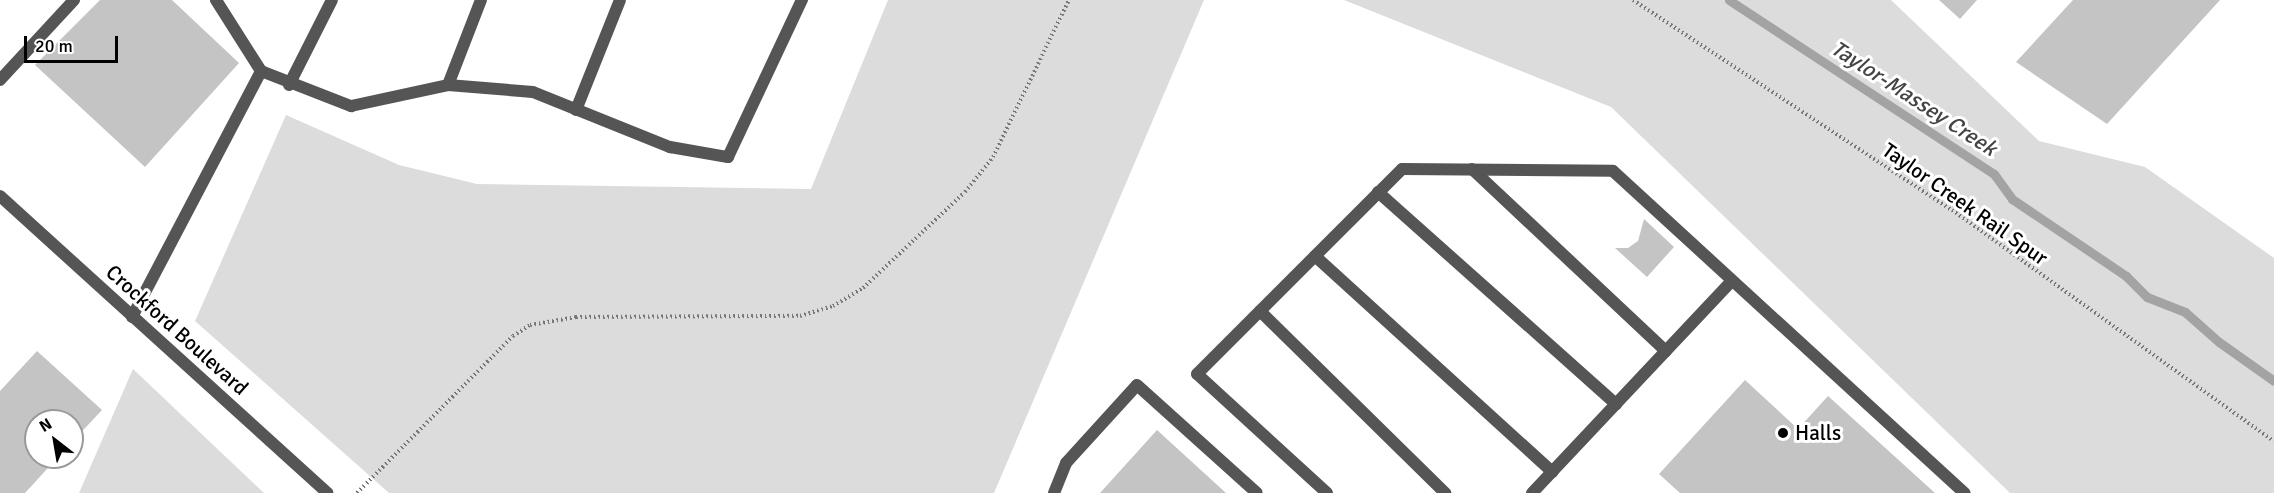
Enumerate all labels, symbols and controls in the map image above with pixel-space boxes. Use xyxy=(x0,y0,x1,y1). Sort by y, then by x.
scale bar xyxy=(27,24,122,62)
text: 20 m xyxy=(35,35,73,57)
water label: Taylor-Massey Creek xyxy=(1826,35,2002,161)
street label: Taylor Creek Rail Spur xyxy=(1877,137,2053,271)
street label: Crockford Boulevard xyxy=(101,260,253,400)
north arrow xyxy=(24,409,84,469)
text: N xyxy=(36,414,56,437)
place label: Halls xyxy=(1795,420,1841,446)
marker: Halls xyxy=(1776,426,1790,440)

